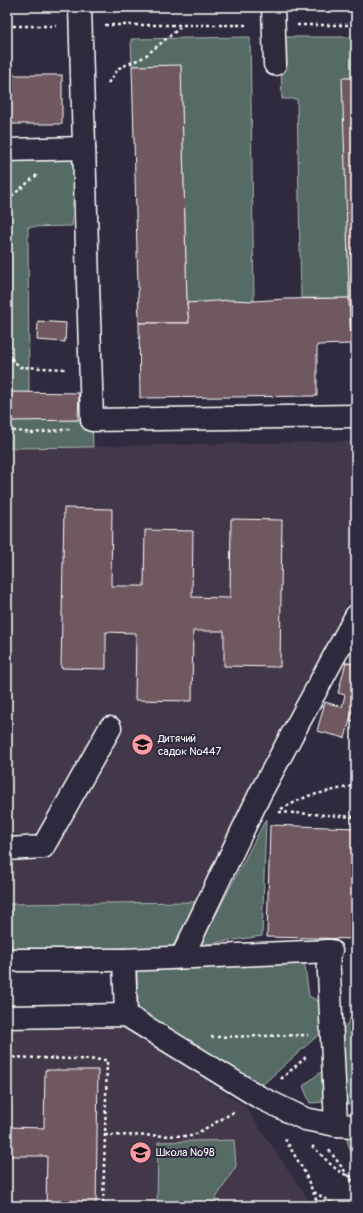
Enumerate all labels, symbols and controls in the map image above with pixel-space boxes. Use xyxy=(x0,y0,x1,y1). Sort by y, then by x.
school or university icon: Дитячий садок №447 xyxy=(129,731,155,757)
place label: Дитячий садок №447 xyxy=(157,732,221,758)
school or university icon: Школа №98 xyxy=(128,1139,154,1165)
place label: Школа №98 xyxy=(156,1146,215,1159)

